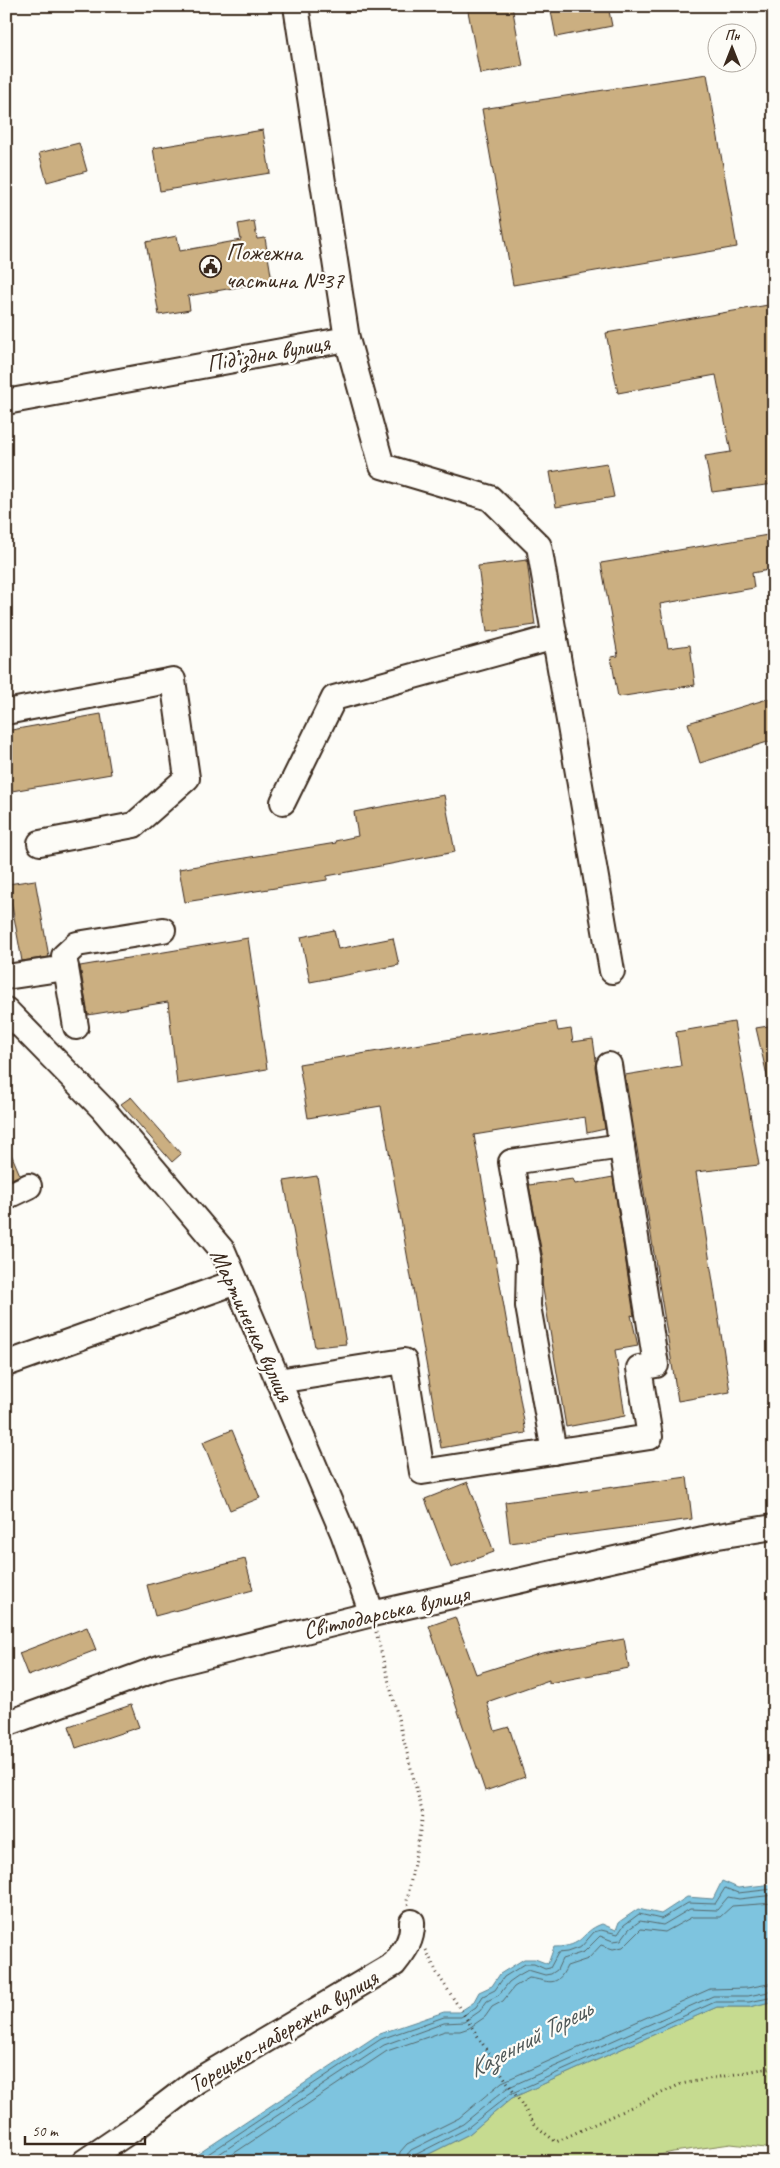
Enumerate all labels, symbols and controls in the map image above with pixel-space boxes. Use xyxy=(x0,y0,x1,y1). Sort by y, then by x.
north arrow xyxy=(708,22,758,72)
text: Пн xyxy=(725,27,740,44)
place label: Пожежна частина №37 xyxy=(226,237,345,295)
public building icon: Пожежна частина №37 xyxy=(198,254,222,278)
street label: Під’їздна вулиця xyxy=(204,327,333,380)
street label: Мартиненка вулиця xyxy=(203,1244,301,1407)
street label: Світлодарська вулиця xyxy=(300,1578,474,1646)
street label: Торецько-набережна вулиця xyxy=(183,1962,384,2100)
water label: Казенний Торець xyxy=(463,1992,600,2085)
scale bar xyxy=(25,2113,145,2145)
text: 50 m xyxy=(32,2122,59,2141)

